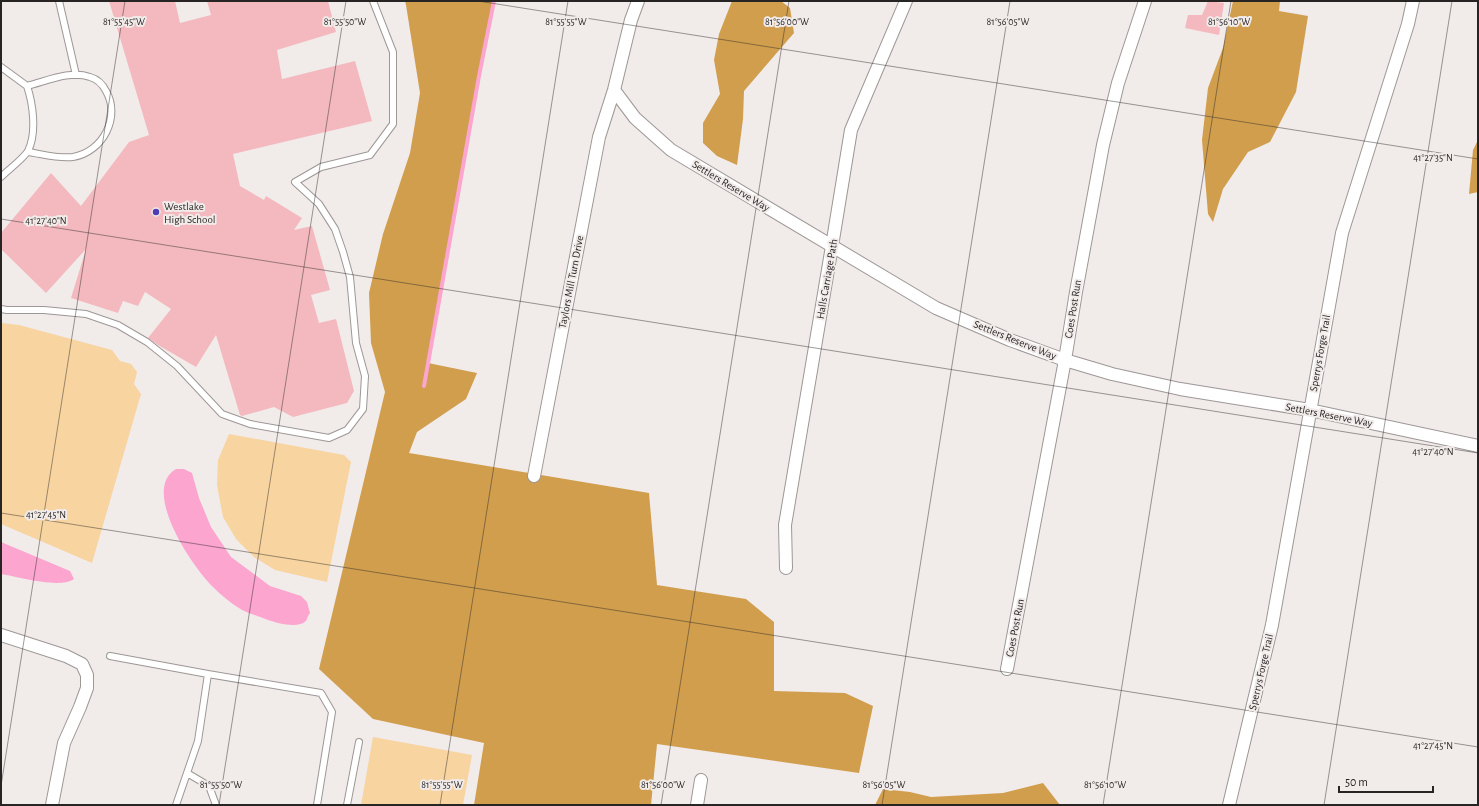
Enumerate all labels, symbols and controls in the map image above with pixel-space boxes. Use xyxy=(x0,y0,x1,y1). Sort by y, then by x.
text: 81°55'45"W xyxy=(103,17,145,27)
text: 81°55'50"W xyxy=(324,17,366,27)
text: 81°55'55"W xyxy=(545,17,587,27)
text: 81°56'00"W xyxy=(765,17,809,27)
text: 81°56'05"W xyxy=(987,17,1030,27)
text: 81°56'10"W xyxy=(1208,17,1250,27)
text: 41°27'35"N xyxy=(1413,153,1453,163)
street label: Settlers Reserve Way xyxy=(690,159,772,214)
place label: Westlake High School xyxy=(164,201,216,225)
marker: Westlake High School xyxy=(151,207,161,217)
text: 41°27'40"N xyxy=(25,216,67,226)
street label: Taylors Mill Turn Drive xyxy=(557,235,585,329)
street label: Halls Carriage Path xyxy=(815,238,839,320)
street label: Coes Post Run xyxy=(1063,279,1083,339)
street label: Sperrys Forge Trail xyxy=(1308,314,1332,392)
street label: Settlers Reserve Way xyxy=(972,318,1058,362)
street label: Settlers Reserve Way xyxy=(1285,401,1374,429)
text: 41°27'40"N xyxy=(1412,447,1454,457)
text: 41°27'45"N xyxy=(26,510,66,520)
street label: Coes Post Run xyxy=(1004,598,1026,658)
street label: Sperrys Forge Trail xyxy=(1247,633,1275,711)
text: 41°27'45"N xyxy=(1413,741,1453,751)
scale bar xyxy=(1339,768,1433,794)
text: 50 m xyxy=(1345,776,1368,788)
text: 81°55'50"W xyxy=(200,780,242,790)
text: 81°55'55"W xyxy=(421,780,463,790)
text: 81°56'00"W xyxy=(641,780,685,790)
text: 81°56'05"W xyxy=(863,780,906,790)
text: 81°56'10"W xyxy=(1084,780,1126,790)

